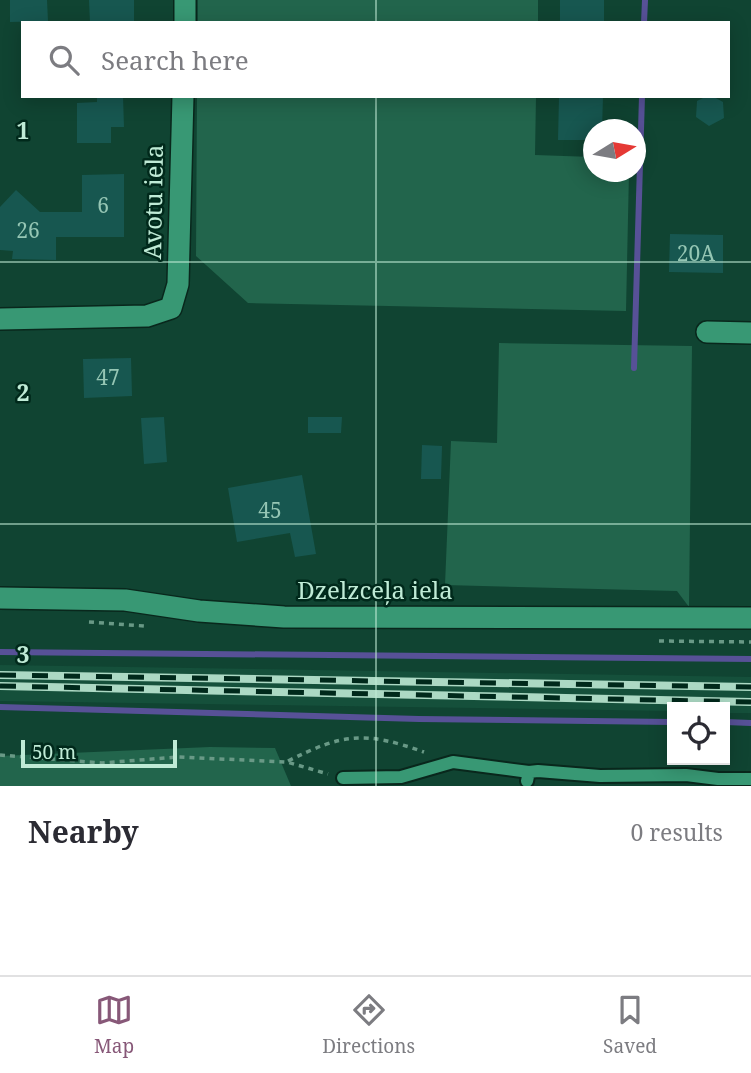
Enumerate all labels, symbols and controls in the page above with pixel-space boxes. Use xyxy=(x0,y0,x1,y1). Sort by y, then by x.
search box xyxy=(21,21,730,98)
icon: search xyxy=(45,41,83,79)
text: Search here xyxy=(101,42,249,78)
text: 1 xyxy=(17,114,30,146)
north arrow xyxy=(583,119,646,182)
street label: Avotu iela xyxy=(135,144,170,260)
house number: 6 xyxy=(97,191,109,219)
house number: 26 xyxy=(16,216,40,244)
house number: 20A xyxy=(677,239,715,267)
house number: 47 xyxy=(96,363,120,391)
text: 2 xyxy=(17,376,30,408)
house number: 45 xyxy=(258,496,282,524)
street label: Dzelzceļa iela xyxy=(297,573,453,606)
text: 3 xyxy=(17,638,30,670)
map controls xyxy=(667,702,730,765)
button: locate xyxy=(667,702,730,765)
scale bar xyxy=(21,737,177,769)
text: 50 m xyxy=(32,739,76,765)
text: Nearby xyxy=(28,811,139,852)
text: 0 results xyxy=(630,816,723,848)
tab: Map xyxy=(94,991,134,1059)
tab: Directions xyxy=(322,991,415,1059)
tab: Saved xyxy=(603,991,657,1059)

